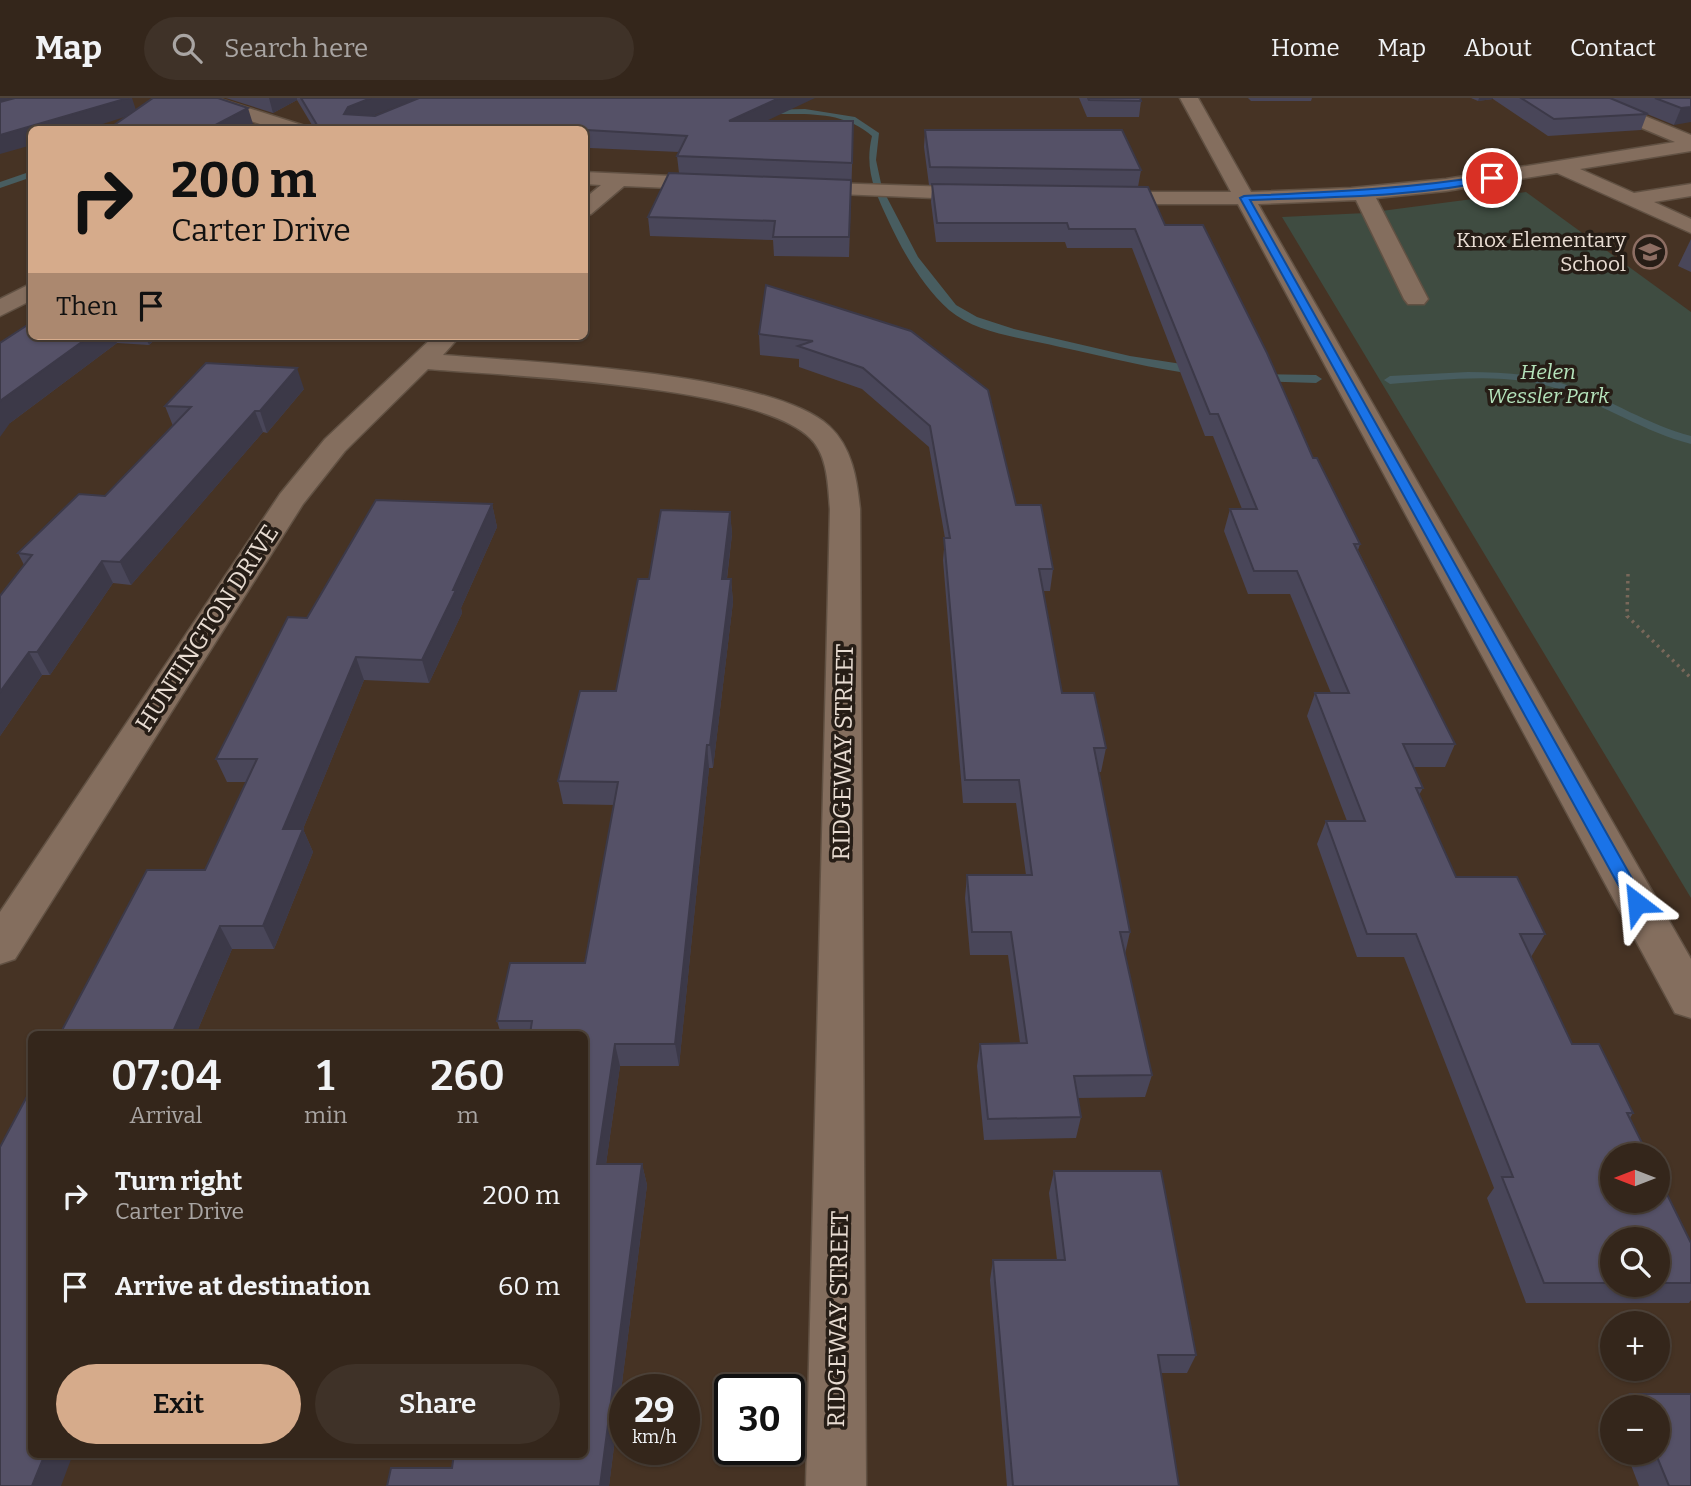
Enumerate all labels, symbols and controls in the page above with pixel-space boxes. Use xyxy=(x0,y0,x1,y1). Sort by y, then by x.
search box xyxy=(144,17,634,80)
text: Map xyxy=(35,28,102,68)
icon: search xyxy=(168,29,206,67)
text: Search here xyxy=(224,33,368,64)
text: Home xyxy=(1271,34,1340,62)
text: Map xyxy=(1378,34,1426,62)
text: About xyxy=(1464,34,1532,62)
text: Contact xyxy=(1570,34,1656,62)
pin xyxy=(1462,148,1522,208)
text: 200 m xyxy=(171,151,316,210)
icon: right xyxy=(56,154,147,245)
icon: arrive xyxy=(1473,159,1511,197)
text: Carter Drive xyxy=(171,211,351,249)
place label: Knox Elementary School xyxy=(1456,227,1627,277)
school or university icon: Knox Elementary School xyxy=(1631,233,1669,271)
icon: arrive xyxy=(132,287,170,325)
text: Then xyxy=(56,291,118,322)
park label: Helen Wessler Park xyxy=(1487,359,1610,409)
street label: HUNTINGTON DRIVE xyxy=(130,519,284,737)
street label: RIDGEWAY STREET xyxy=(827,643,859,861)
position arrow xyxy=(1600,866,1674,940)
text: 07:04 xyxy=(111,1051,221,1101)
text: 1 xyxy=(317,1051,335,1101)
text: 260 xyxy=(430,1051,505,1101)
text: Arrival xyxy=(130,1101,202,1129)
text: min xyxy=(304,1101,347,1129)
text: m xyxy=(457,1101,479,1129)
north arrow xyxy=(1600,1143,1670,1213)
map controls xyxy=(1600,1143,1670,1465)
text: Turn right xyxy=(115,1166,242,1197)
icon: right xyxy=(56,1177,94,1215)
text: 200 m xyxy=(483,1180,560,1211)
text: Carter Drive xyxy=(115,1197,244,1225)
street label: RIDGEWAY STREET xyxy=(822,1210,854,1428)
button: search xyxy=(1600,1227,1670,1297)
icon: arrive xyxy=(56,1268,94,1306)
text: Arrive at destination xyxy=(115,1271,370,1302)
text: 60 m xyxy=(498,1271,560,1302)
button: + xyxy=(1600,1311,1670,1381)
button: Exit xyxy=(56,1364,301,1444)
button: Share xyxy=(315,1364,560,1444)
speed limit sign: 30 xyxy=(714,1374,805,1465)
text: 29 xyxy=(634,1389,675,1431)
button: − xyxy=(1600,1395,1670,1465)
text: km/h xyxy=(632,1426,677,1448)

